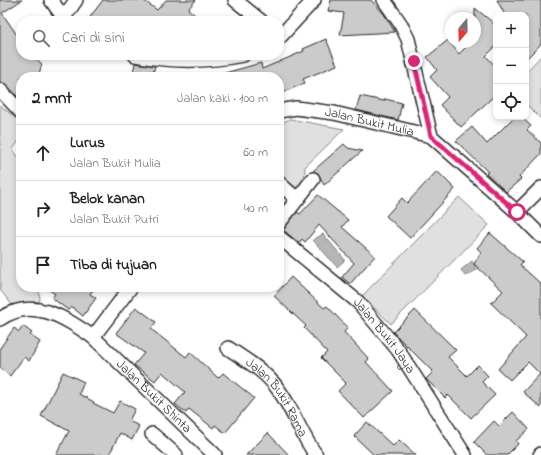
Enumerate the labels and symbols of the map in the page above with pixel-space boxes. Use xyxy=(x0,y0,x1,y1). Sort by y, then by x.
north arrow xyxy=(445,12,481,48)
route end xyxy=(405,52,423,70)
street label: Jalan Bukit Mulia xyxy=(324,102,416,141)
route start xyxy=(508,203,526,221)
street label: Jalan Bukit Jaya xyxy=(350,293,420,377)
street label: Jalan Bukit Rama xyxy=(242,353,313,440)
street label: Jalan Bukit Shinta xyxy=(112,355,196,437)

